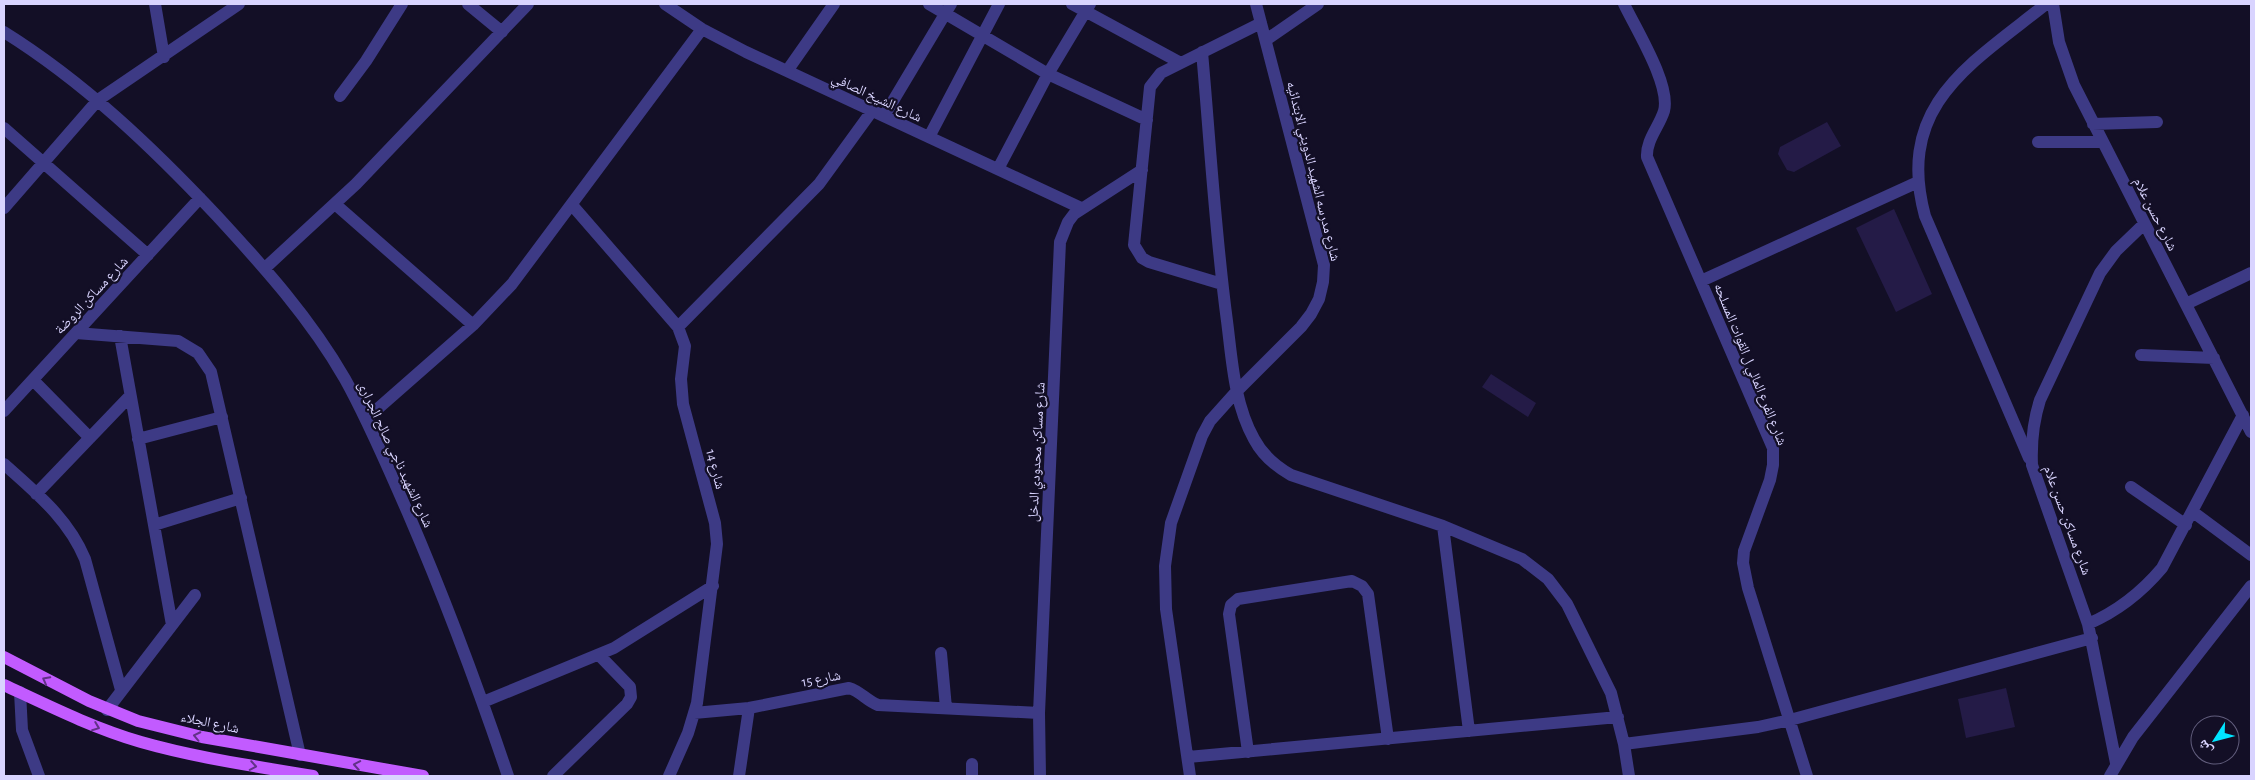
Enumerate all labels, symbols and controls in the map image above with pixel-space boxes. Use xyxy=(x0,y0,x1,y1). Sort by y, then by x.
street label: شارع الشيخ الصافي xyxy=(828,71,924,128)
street label: شارع مدرسه الشهيد الدويني الابتدائيه xyxy=(1280,80,1342,264)
street label: شارع حسن علام xyxy=(2129,176,2180,254)
street label: شارع مساكن الروضة xyxy=(52,254,133,338)
street label: شارع الفرع المالي ل القوات المسلحه xyxy=(1708,281,1789,449)
street label: شارع الشهيد ناجي صالح الجرارى xyxy=(352,379,435,531)
street label: شارع مساكن محدودي الدخل xyxy=(1026,382,1051,523)
street label: شارع 14 xyxy=(701,448,727,491)
street label: شارع مساكن حسن علام xyxy=(2039,464,2093,578)
street label: شارع 15 xyxy=(800,668,842,692)
one-way arrow xyxy=(42,676,51,686)
street label: شارع الجلاء xyxy=(179,710,240,738)
north arrow xyxy=(2190,715,2240,765)
one-way arrow xyxy=(91,720,100,731)
one-way arrow xyxy=(193,731,202,741)
text: ش xyxy=(2195,736,2216,757)
one-way arrow xyxy=(249,760,258,770)
one-way arrow xyxy=(353,760,361,771)

